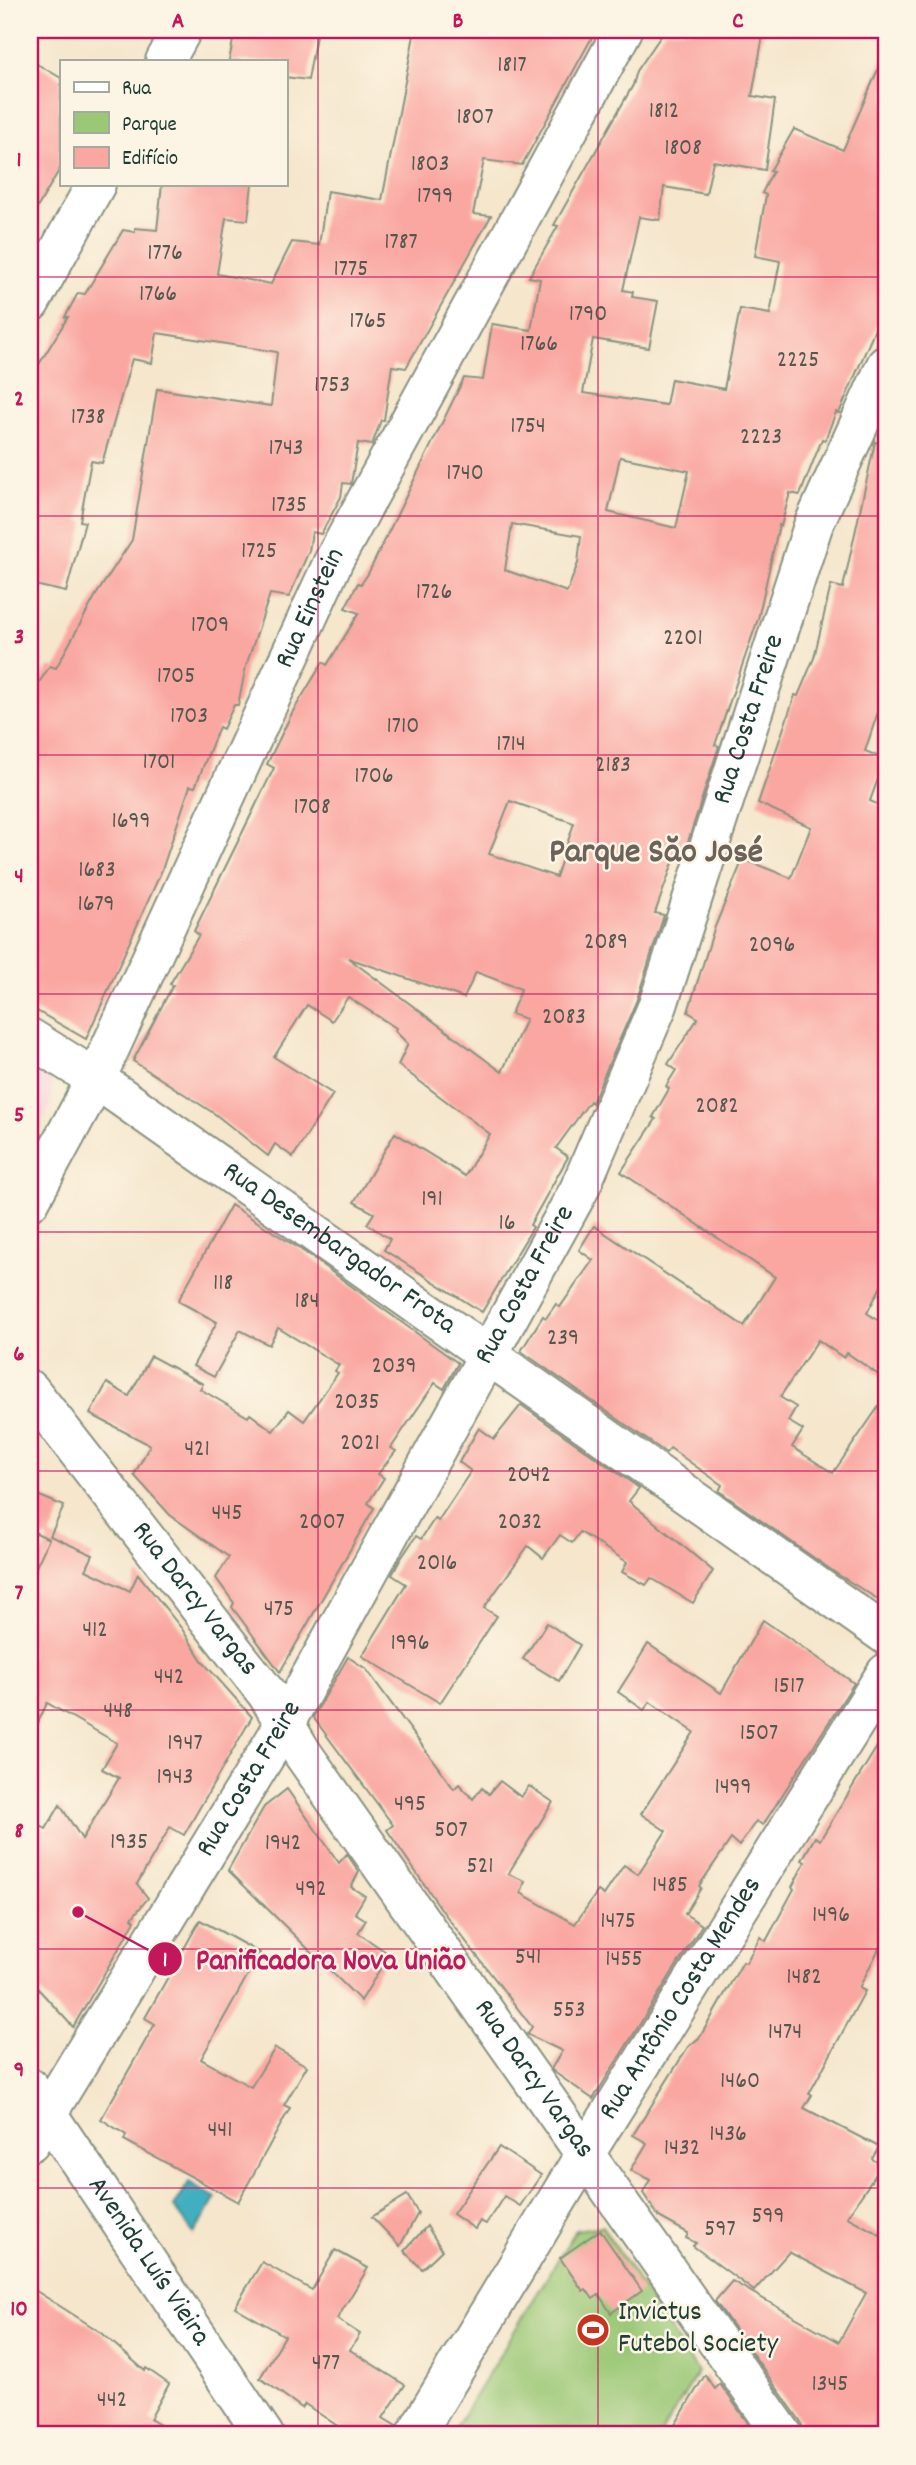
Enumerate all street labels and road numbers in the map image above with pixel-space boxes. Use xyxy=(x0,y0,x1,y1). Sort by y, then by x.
street label: Rua Einstein xyxy=(267,541,357,676)
street label: Rua Costa Freire xyxy=(704,630,796,810)
street label: Rua Desembargador Frota xyxy=(213,1153,464,1346)
street label: Rua Costa Freire xyxy=(466,1199,586,1373)
street label: Rua Darcy Vargas xyxy=(120,1514,267,1686)
street label: Rua Costa Freire xyxy=(188,1694,313,1866)
street label: Rua Antônio Costa Mendes xyxy=(591,1870,773,2129)
street label: Rua Darcy Vargas xyxy=(463,1992,603,2168)
street label: Avenida Luís Vieira xyxy=(76,2169,219,2355)

